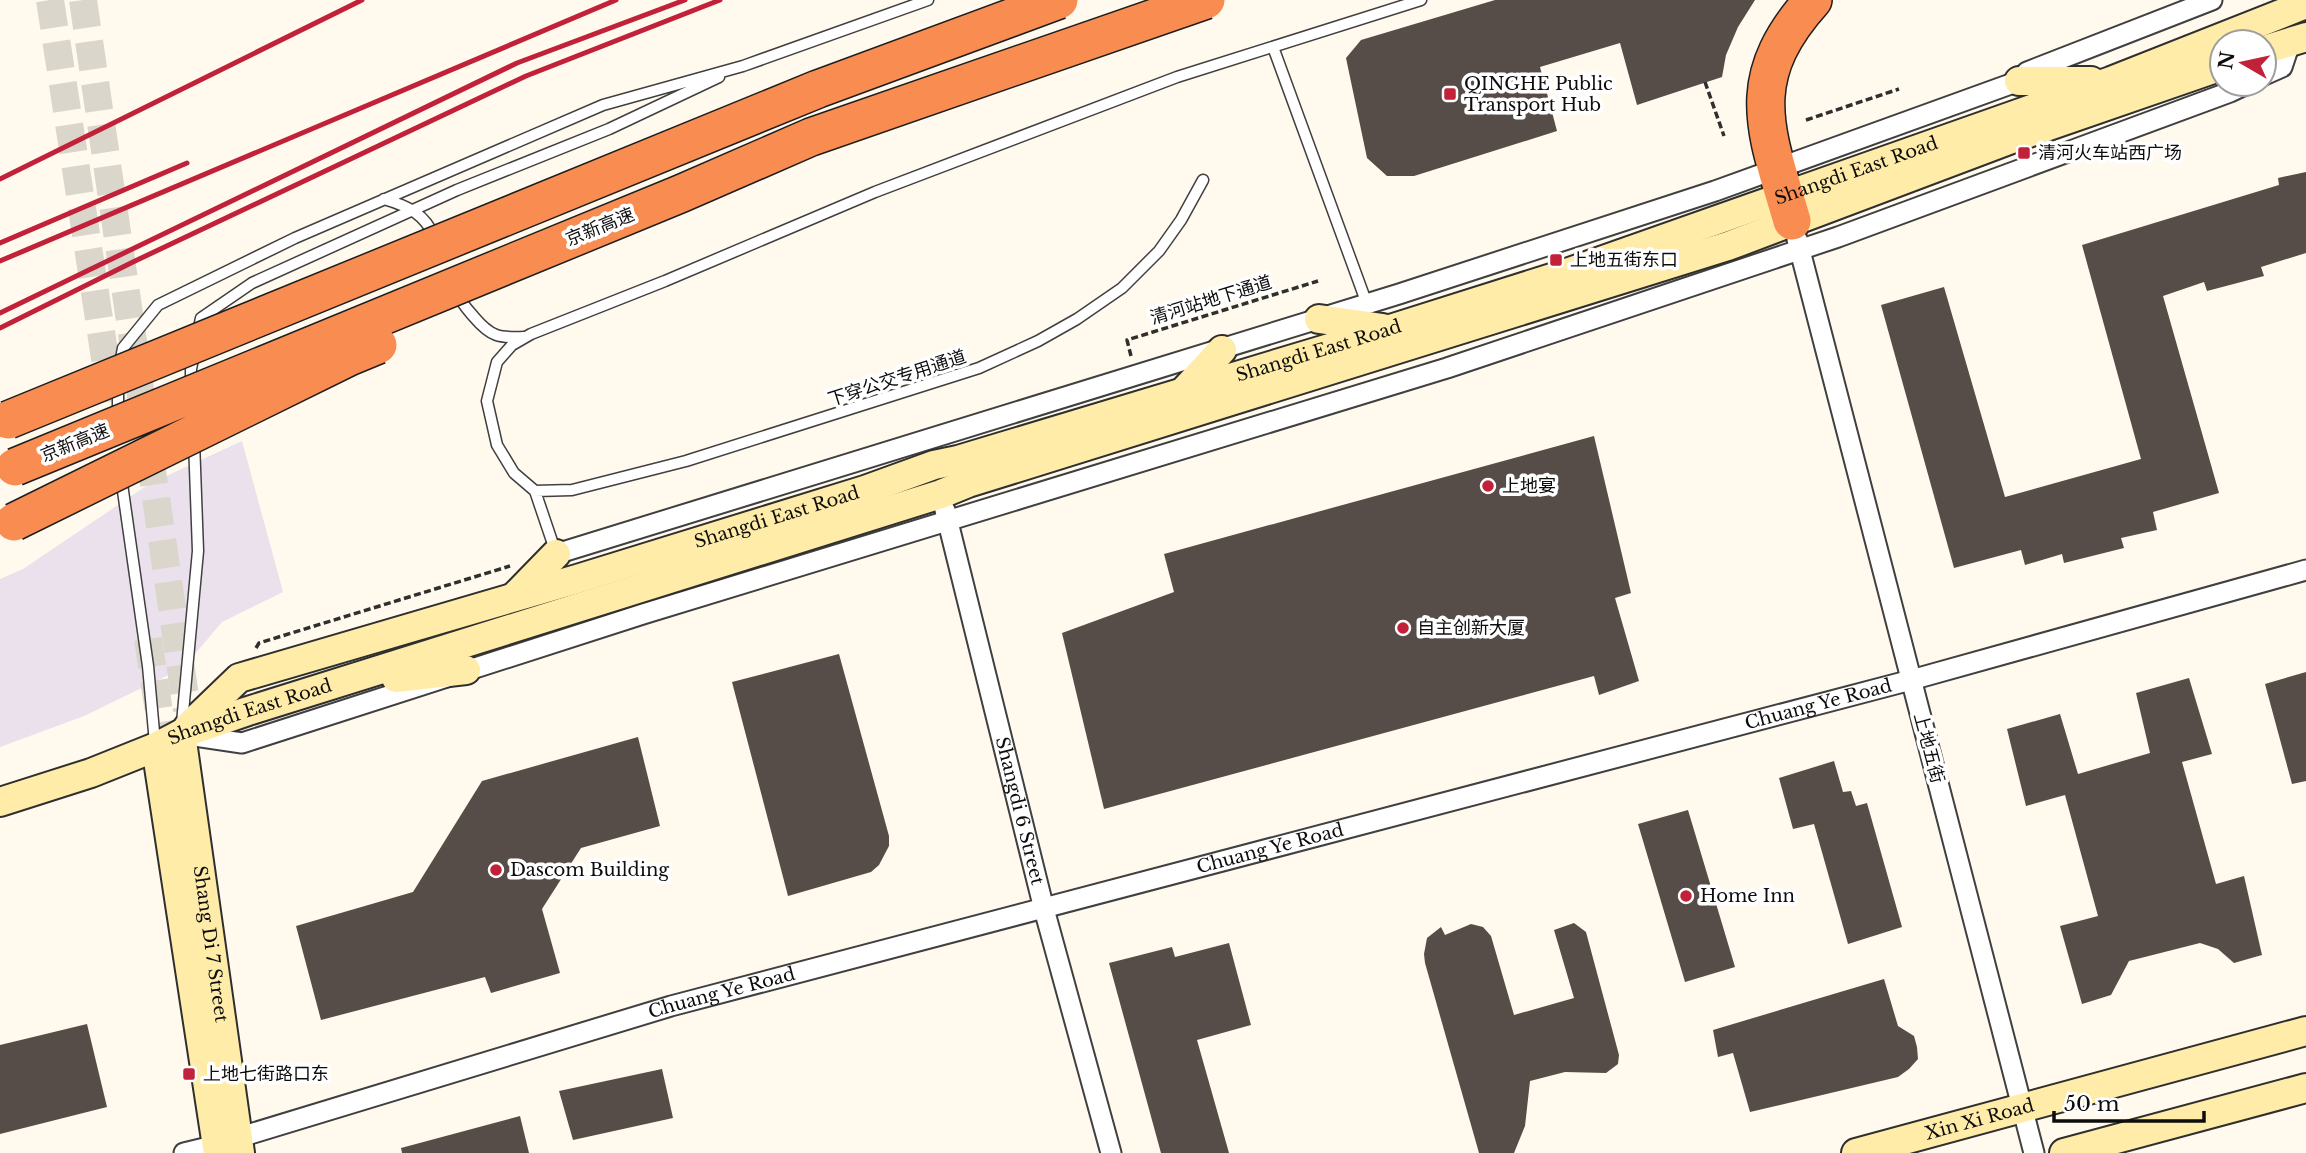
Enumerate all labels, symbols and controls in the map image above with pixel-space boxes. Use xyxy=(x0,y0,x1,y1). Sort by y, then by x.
north arrow xyxy=(2208,28,2278,98)
text: N xyxy=(2214,50,2239,71)
place label: QINGHE Public Transport Hub xyxy=(1464,73,1613,116)
marker: QINGHE Public Transport Hub xyxy=(1442,86,1458,102)
street label: Shangdi East Road xyxy=(1772,132,1941,210)
place label: 清河火车站西广场 xyxy=(2038,142,2182,164)
marker: 清河火车站西广场 xyxy=(2016,145,2032,161)
street label: 京新高速 xyxy=(563,203,637,251)
place label: 上地五街东口 xyxy=(1570,249,1678,271)
marker: 上地五街东口 xyxy=(1548,252,1564,268)
street label: 清河站地下通道 xyxy=(1148,271,1274,329)
street label: Shangdi East Road xyxy=(1233,315,1404,387)
street label: 下穿公交专用通道 xyxy=(825,345,969,411)
street label: 京新高速 xyxy=(38,419,112,467)
place label: 上地宴 xyxy=(1502,475,1556,497)
marker: 上地宴 xyxy=(1480,478,1496,494)
street label: Shangdi East Road xyxy=(691,481,862,553)
place label: 自主创新大厦 xyxy=(1417,617,1525,639)
marker: 自主创新大厦 xyxy=(1395,620,1411,636)
street label: Shangdi East Road xyxy=(164,674,335,750)
street label: Chuang Ye Road xyxy=(1742,674,1894,734)
street label: 上地五街 xyxy=(1909,710,1949,786)
street label: Shangdi 6 Street xyxy=(991,735,1049,887)
street label: Chuang Ye Road xyxy=(1194,819,1346,878)
place label: Dascom Building xyxy=(510,859,669,881)
marker: Dascom Building xyxy=(488,862,504,878)
street label: Shang Di 7 Street xyxy=(189,864,232,1024)
place label: Home Inn xyxy=(1700,885,1795,907)
marker: Home Inn xyxy=(1678,888,1694,904)
street label: Chuang Ye Road xyxy=(646,963,798,1023)
place label: 上地七街路口东 xyxy=(203,1063,329,1085)
marker: 上地七街路口东 xyxy=(181,1066,197,1082)
scale bar xyxy=(2054,1080,2204,1124)
text: 50 m xyxy=(2064,1091,2120,1117)
street label: Xin Xi Road xyxy=(1923,1094,2037,1145)

